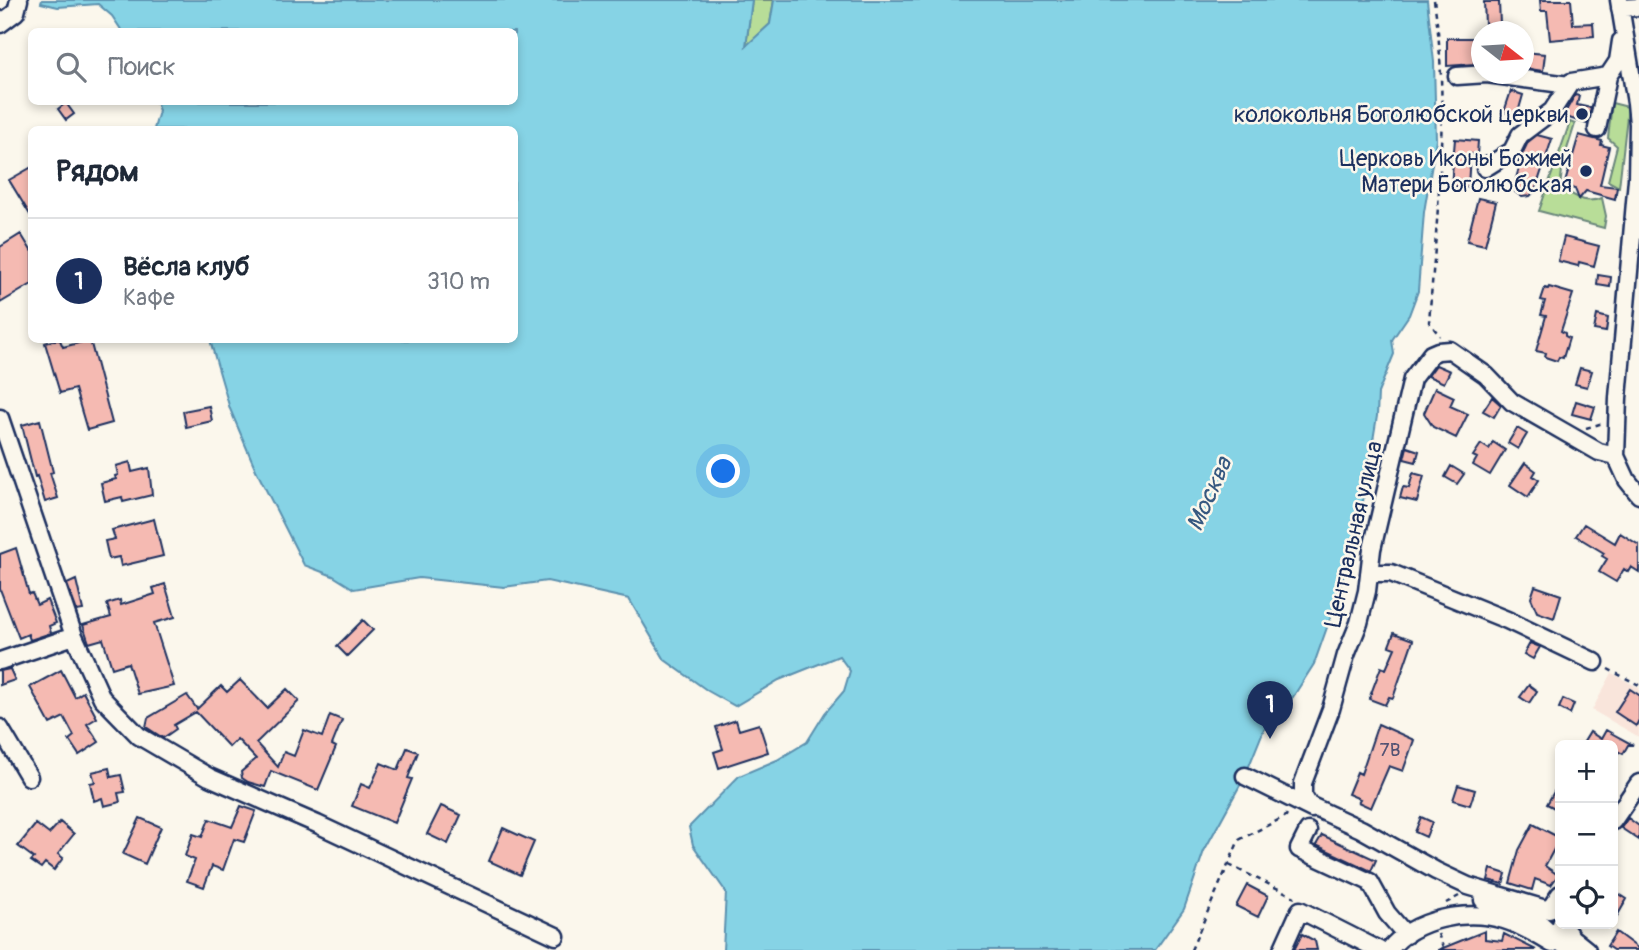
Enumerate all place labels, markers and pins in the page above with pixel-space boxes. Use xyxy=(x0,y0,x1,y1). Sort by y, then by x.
place label: колокольня Боголюбской церкви xyxy=(1234,100,1568,129)
marker: колокольня Боголюбской церкви xyxy=(1574,106,1590,122)
place label: Церковь Иконы Божией Матери Боголюбская xyxy=(1340,144,1572,199)
marker: Церковь Иконы Божией Матери Боголюбская xyxy=(1578,163,1594,179)
pin: 1 xyxy=(1247,681,1293,739)

